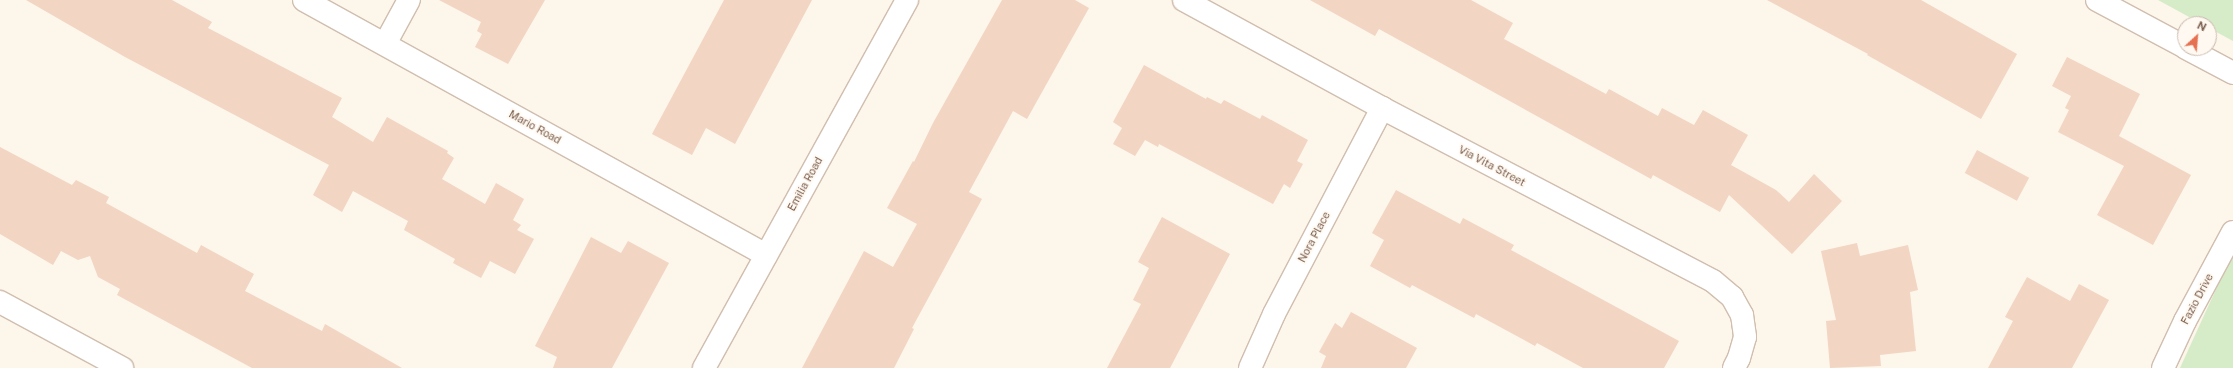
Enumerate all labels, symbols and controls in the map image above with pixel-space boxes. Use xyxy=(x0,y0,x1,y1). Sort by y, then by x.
north arrow xyxy=(2177,16,2217,56)
text: N xyxy=(2195,19,2208,33)
street label: Mario Road xyxy=(507,107,563,147)
street label: Via Vita Street xyxy=(1456,143,1528,189)
street label: Emilia Road xyxy=(785,155,825,213)
street label: Nora Place xyxy=(1295,209,1333,265)
street label: Fazio Drive xyxy=(2178,271,2216,327)

